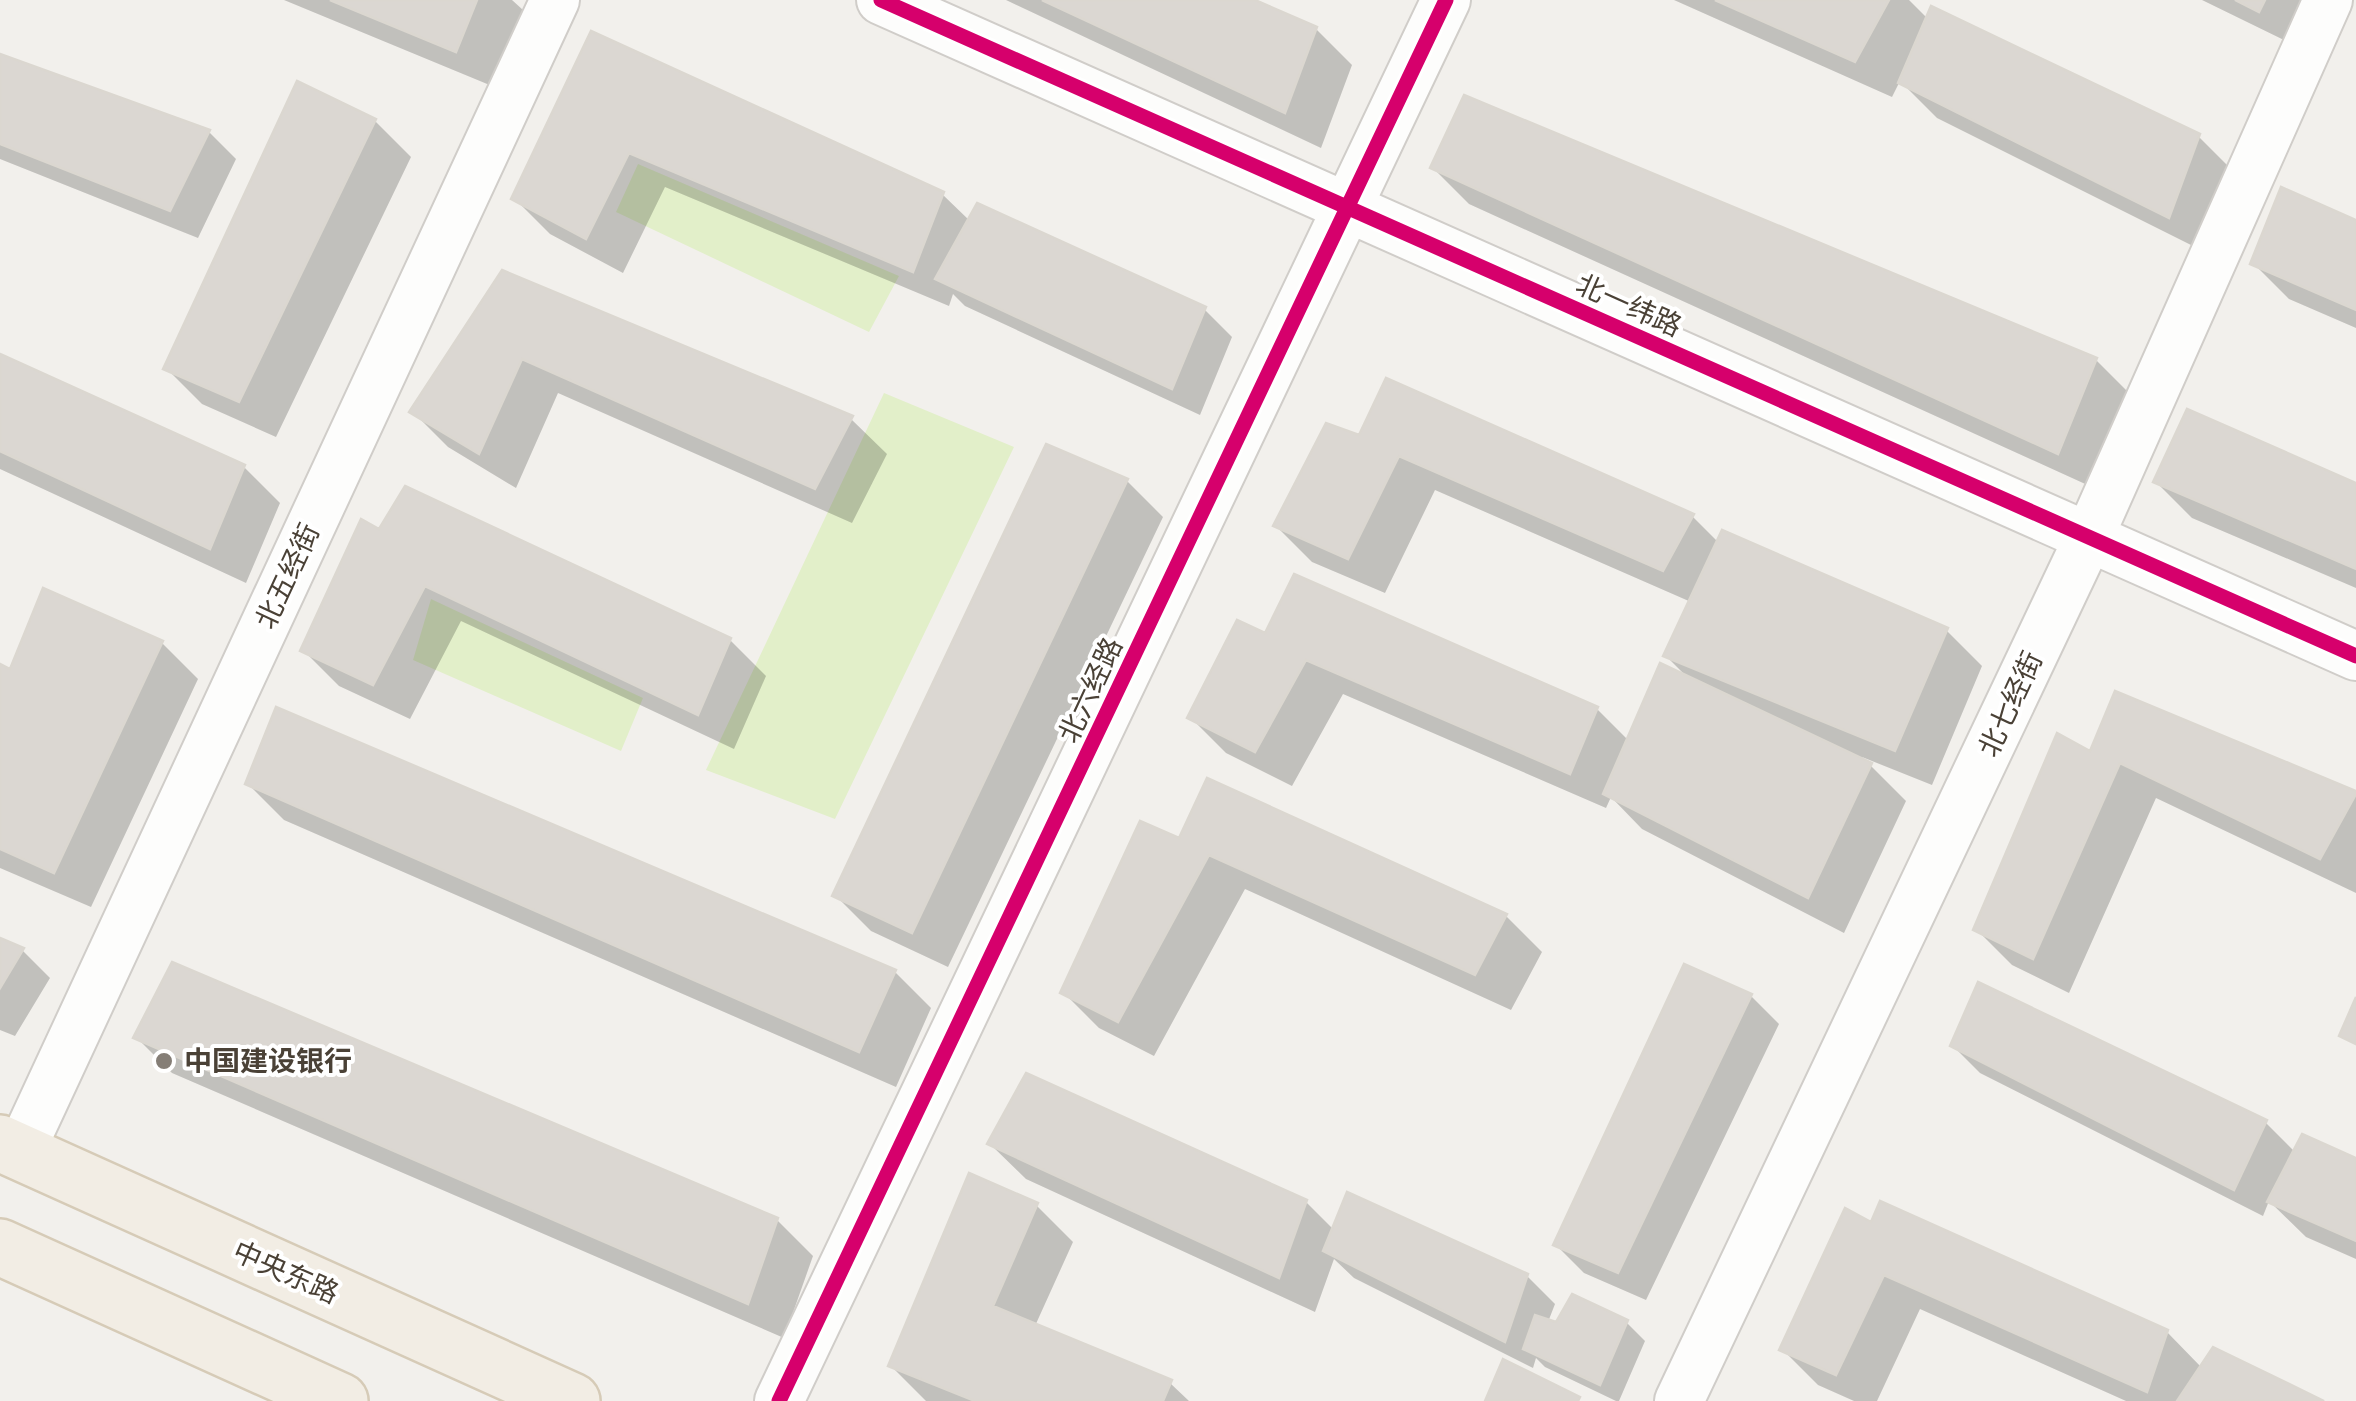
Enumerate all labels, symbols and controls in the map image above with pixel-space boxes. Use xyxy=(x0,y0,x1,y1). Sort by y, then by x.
street label: 北一纬路 xyxy=(1570,266,1687,346)
street label: 北五经街 xyxy=(247,518,329,635)
street label: 北六经路 xyxy=(1050,632,1132,749)
street label: 北七经街 xyxy=(1970,646,2052,763)
place label: 中国建设银行 xyxy=(184,1043,352,1081)
marker: 中国建设银行 xyxy=(153,1050,175,1072)
street label: 中央东路 xyxy=(227,1233,344,1313)

